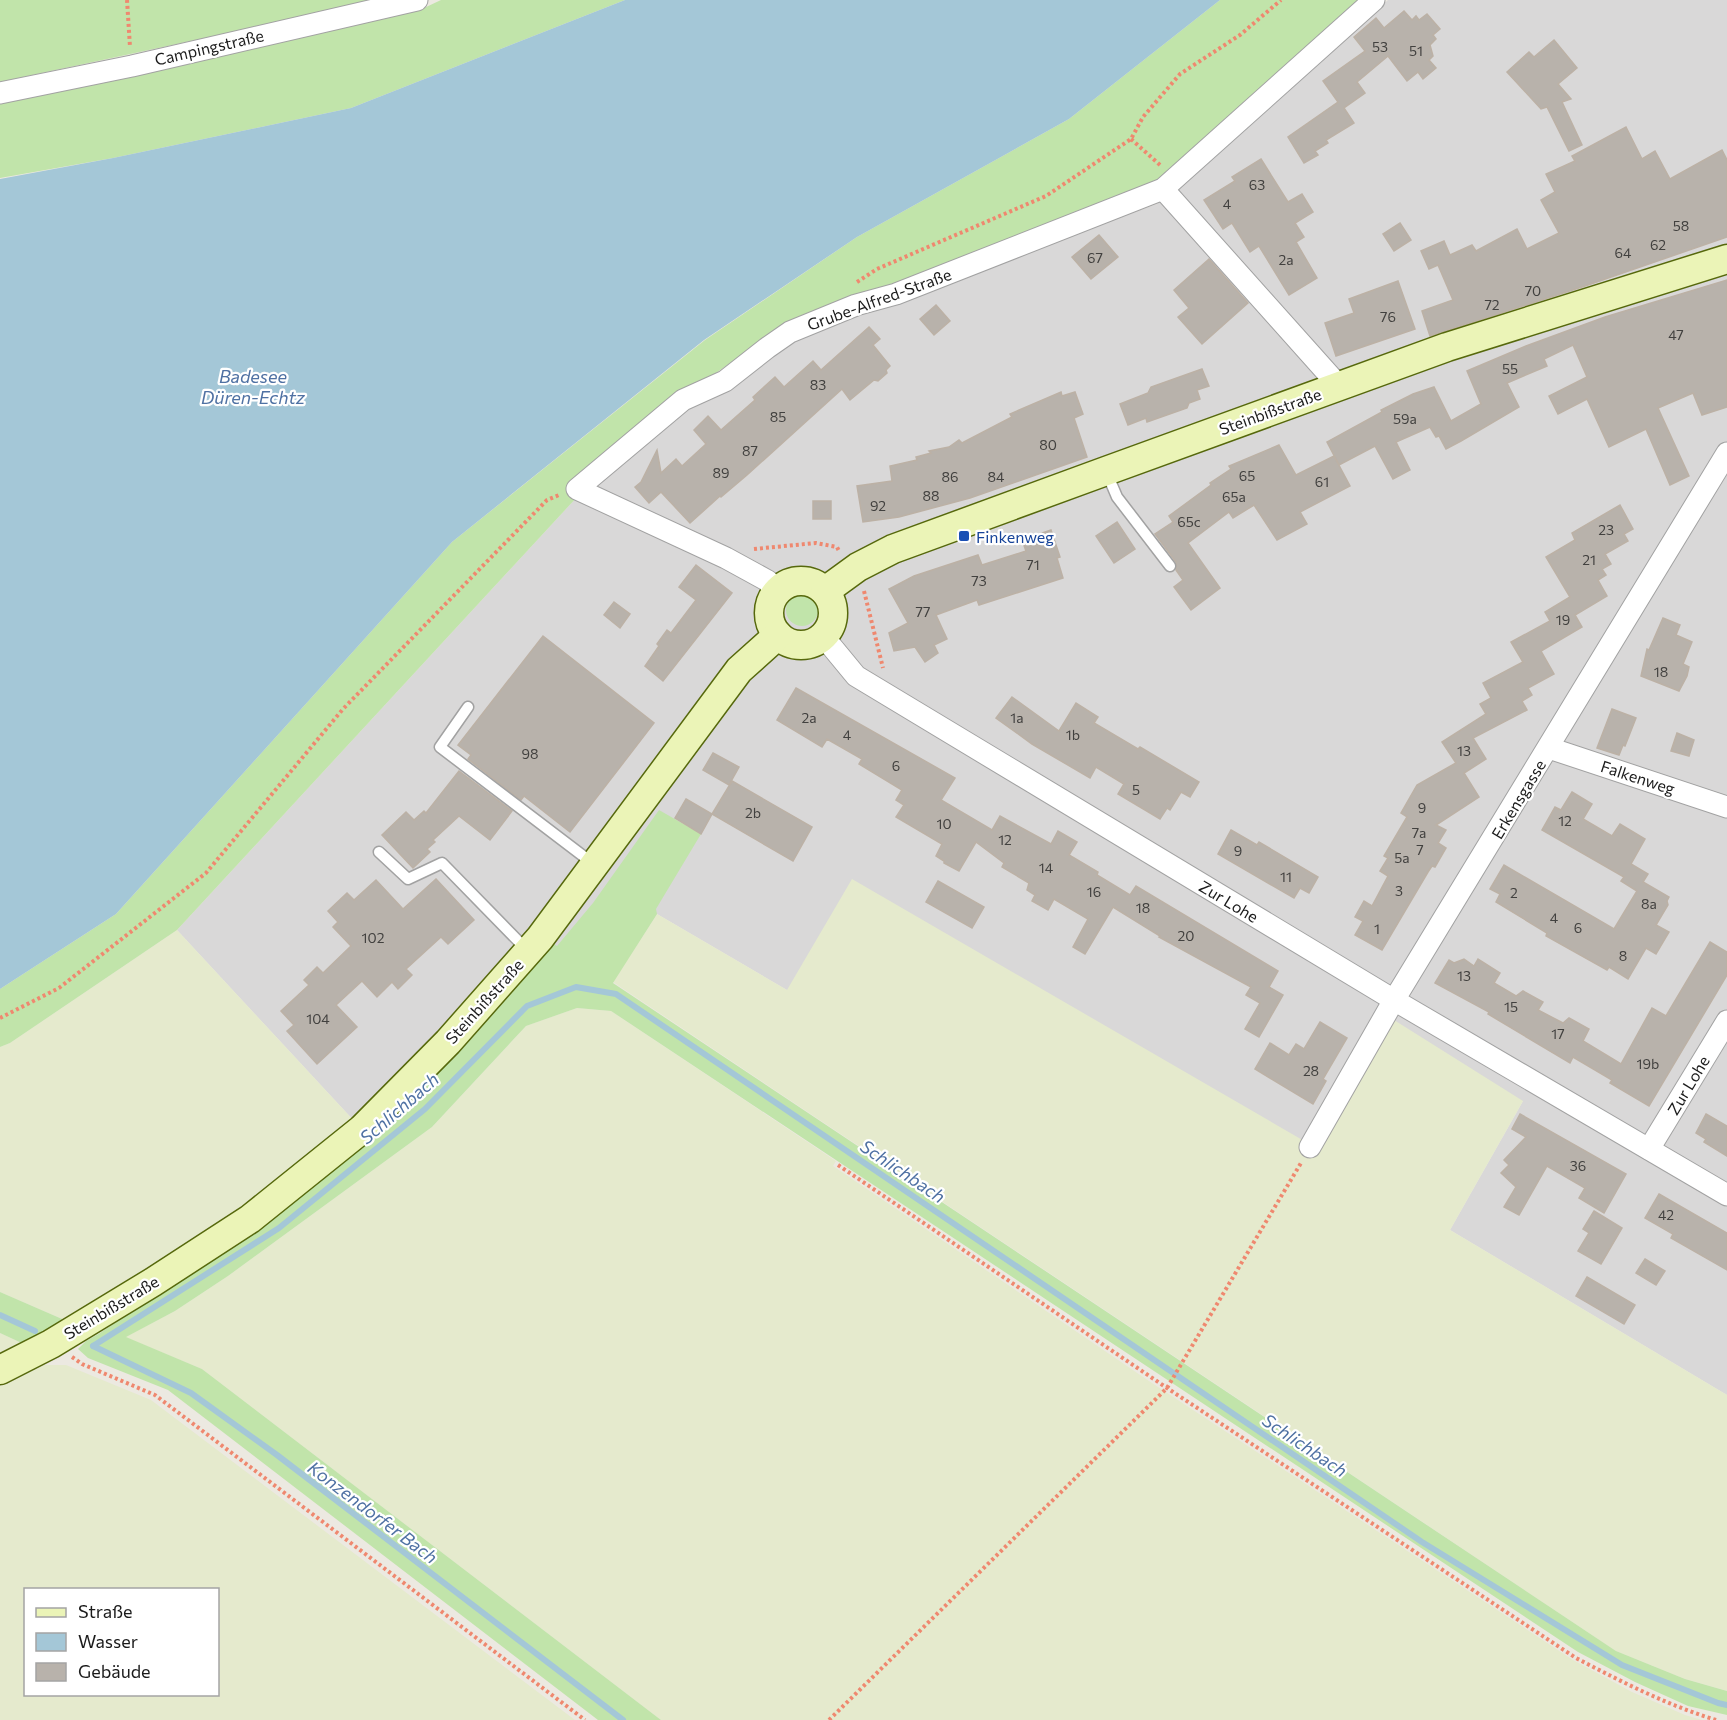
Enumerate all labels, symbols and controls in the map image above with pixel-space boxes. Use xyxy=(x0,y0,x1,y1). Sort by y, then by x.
street label: Campingstraße xyxy=(153,25,265,69)
house number: 53 xyxy=(1372,38,1388,55)
house number: 51 xyxy=(1409,42,1423,59)
house number: 63 xyxy=(1249,176,1265,193)
house number: 4 xyxy=(1223,195,1232,212)
house number: 58 xyxy=(1673,217,1689,234)
house number: 62 xyxy=(1650,236,1666,253)
house number: 64 xyxy=(1615,244,1632,261)
house number: 67 xyxy=(1087,249,1103,266)
house number: 2a xyxy=(1278,251,1294,268)
street label: Grube-Alfred-Straße xyxy=(804,264,954,334)
house number: 70 xyxy=(1525,282,1541,299)
house number: 72 xyxy=(1484,296,1500,313)
house number: 76 xyxy=(1380,308,1396,325)
house number: 47 xyxy=(1668,326,1684,343)
house number: 55 xyxy=(1502,360,1518,377)
water label: Badesee Düren-Echtz xyxy=(201,365,305,408)
house number: 83 xyxy=(810,376,826,393)
street label: Steinbißstraße xyxy=(1216,384,1324,438)
house number: 85 xyxy=(770,408,786,425)
house number: 59a xyxy=(1393,410,1417,427)
house number: 80 xyxy=(1039,436,1057,453)
house number: 87 xyxy=(742,442,758,459)
house number: 89 xyxy=(713,464,730,481)
house number: 65 xyxy=(1239,467,1255,484)
house number: 86 xyxy=(942,468,959,485)
house number: 84 xyxy=(988,468,1005,485)
house number: 61 xyxy=(1315,473,1329,490)
house number: 88 xyxy=(923,487,940,504)
house number: 65a xyxy=(1222,488,1246,505)
house number: 92 xyxy=(870,497,886,514)
house number: 65c xyxy=(1177,513,1201,530)
house number: 23 xyxy=(1598,521,1614,538)
place label: Finkenweg xyxy=(976,527,1054,546)
marker: Finkenweg xyxy=(957,529,971,543)
house number: 21 xyxy=(1582,551,1596,568)
house number: 71 xyxy=(1026,556,1040,573)
house number: 73 xyxy=(971,572,987,589)
house number: 77 xyxy=(916,603,930,620)
house number: 19 xyxy=(1556,611,1570,628)
house number: 18 xyxy=(1654,663,1668,680)
house number: 2a xyxy=(801,709,817,726)
house number: 1a xyxy=(1010,709,1024,726)
house number: 4 xyxy=(843,726,852,743)
house number: 1b xyxy=(1066,726,1080,743)
house number: 13 xyxy=(1457,742,1471,759)
house number: 98 xyxy=(522,745,539,762)
street label: Erkensgasse xyxy=(1487,756,1549,842)
street label: Falkenweg xyxy=(1599,756,1678,798)
house number: 6 xyxy=(892,757,900,774)
house number: 5 xyxy=(1132,781,1140,798)
house number: 9 xyxy=(1418,799,1426,816)
house number: 2b xyxy=(745,804,761,821)
house number: 12 xyxy=(1558,812,1572,829)
house number: 10 xyxy=(936,815,952,832)
house number: 7a xyxy=(1412,824,1426,841)
house number: 12 xyxy=(998,831,1012,848)
house number: 7 xyxy=(1416,841,1424,858)
house number: 9 xyxy=(1234,842,1242,859)
house number: 5a xyxy=(1394,849,1410,866)
house number: 14 xyxy=(1039,859,1054,876)
house number: 11 xyxy=(1280,868,1292,885)
street label: Zur Lohe xyxy=(1196,876,1262,926)
house number: 3 xyxy=(1395,882,1403,899)
house number: 16 xyxy=(1087,883,1101,900)
house number: 2 xyxy=(1510,884,1518,901)
house number: 8a xyxy=(1641,895,1657,912)
house number: 18 xyxy=(1136,899,1150,916)
house number: 4 xyxy=(1550,909,1559,926)
house number: 6 xyxy=(1574,919,1582,936)
house number: 1 xyxy=(1374,920,1380,937)
house number: 20 xyxy=(1178,927,1194,944)
house number: 102 xyxy=(362,929,385,946)
house number: 8 xyxy=(1619,947,1627,964)
street label: Steinbißstraße xyxy=(441,955,527,1047)
house number: 13 xyxy=(1457,967,1471,984)
house number: 15 xyxy=(1504,998,1518,1015)
house number: 104 xyxy=(306,1010,330,1027)
house number: 17 xyxy=(1551,1025,1565,1042)
street label: Zur Lohe xyxy=(1663,1052,1713,1118)
house number: 19b xyxy=(1637,1055,1659,1072)
house number: 28 xyxy=(1303,1062,1319,1079)
water label: Schlichbach xyxy=(355,1068,443,1148)
water label: Schlichbach xyxy=(856,1135,950,1207)
house number: 36 xyxy=(1570,1157,1586,1174)
house number: 42 xyxy=(1658,1206,1674,1223)
street label: Steinbißstraße xyxy=(60,1271,162,1343)
water label: Schlichbach xyxy=(1258,1409,1352,1481)
water label: Konzendorfer Bach xyxy=(304,1456,442,1568)
legend xyxy=(24,1588,219,1696)
text: Straße xyxy=(78,1600,133,1622)
text: Wasser xyxy=(78,1630,138,1652)
text: Gebäude xyxy=(78,1660,151,1682)

